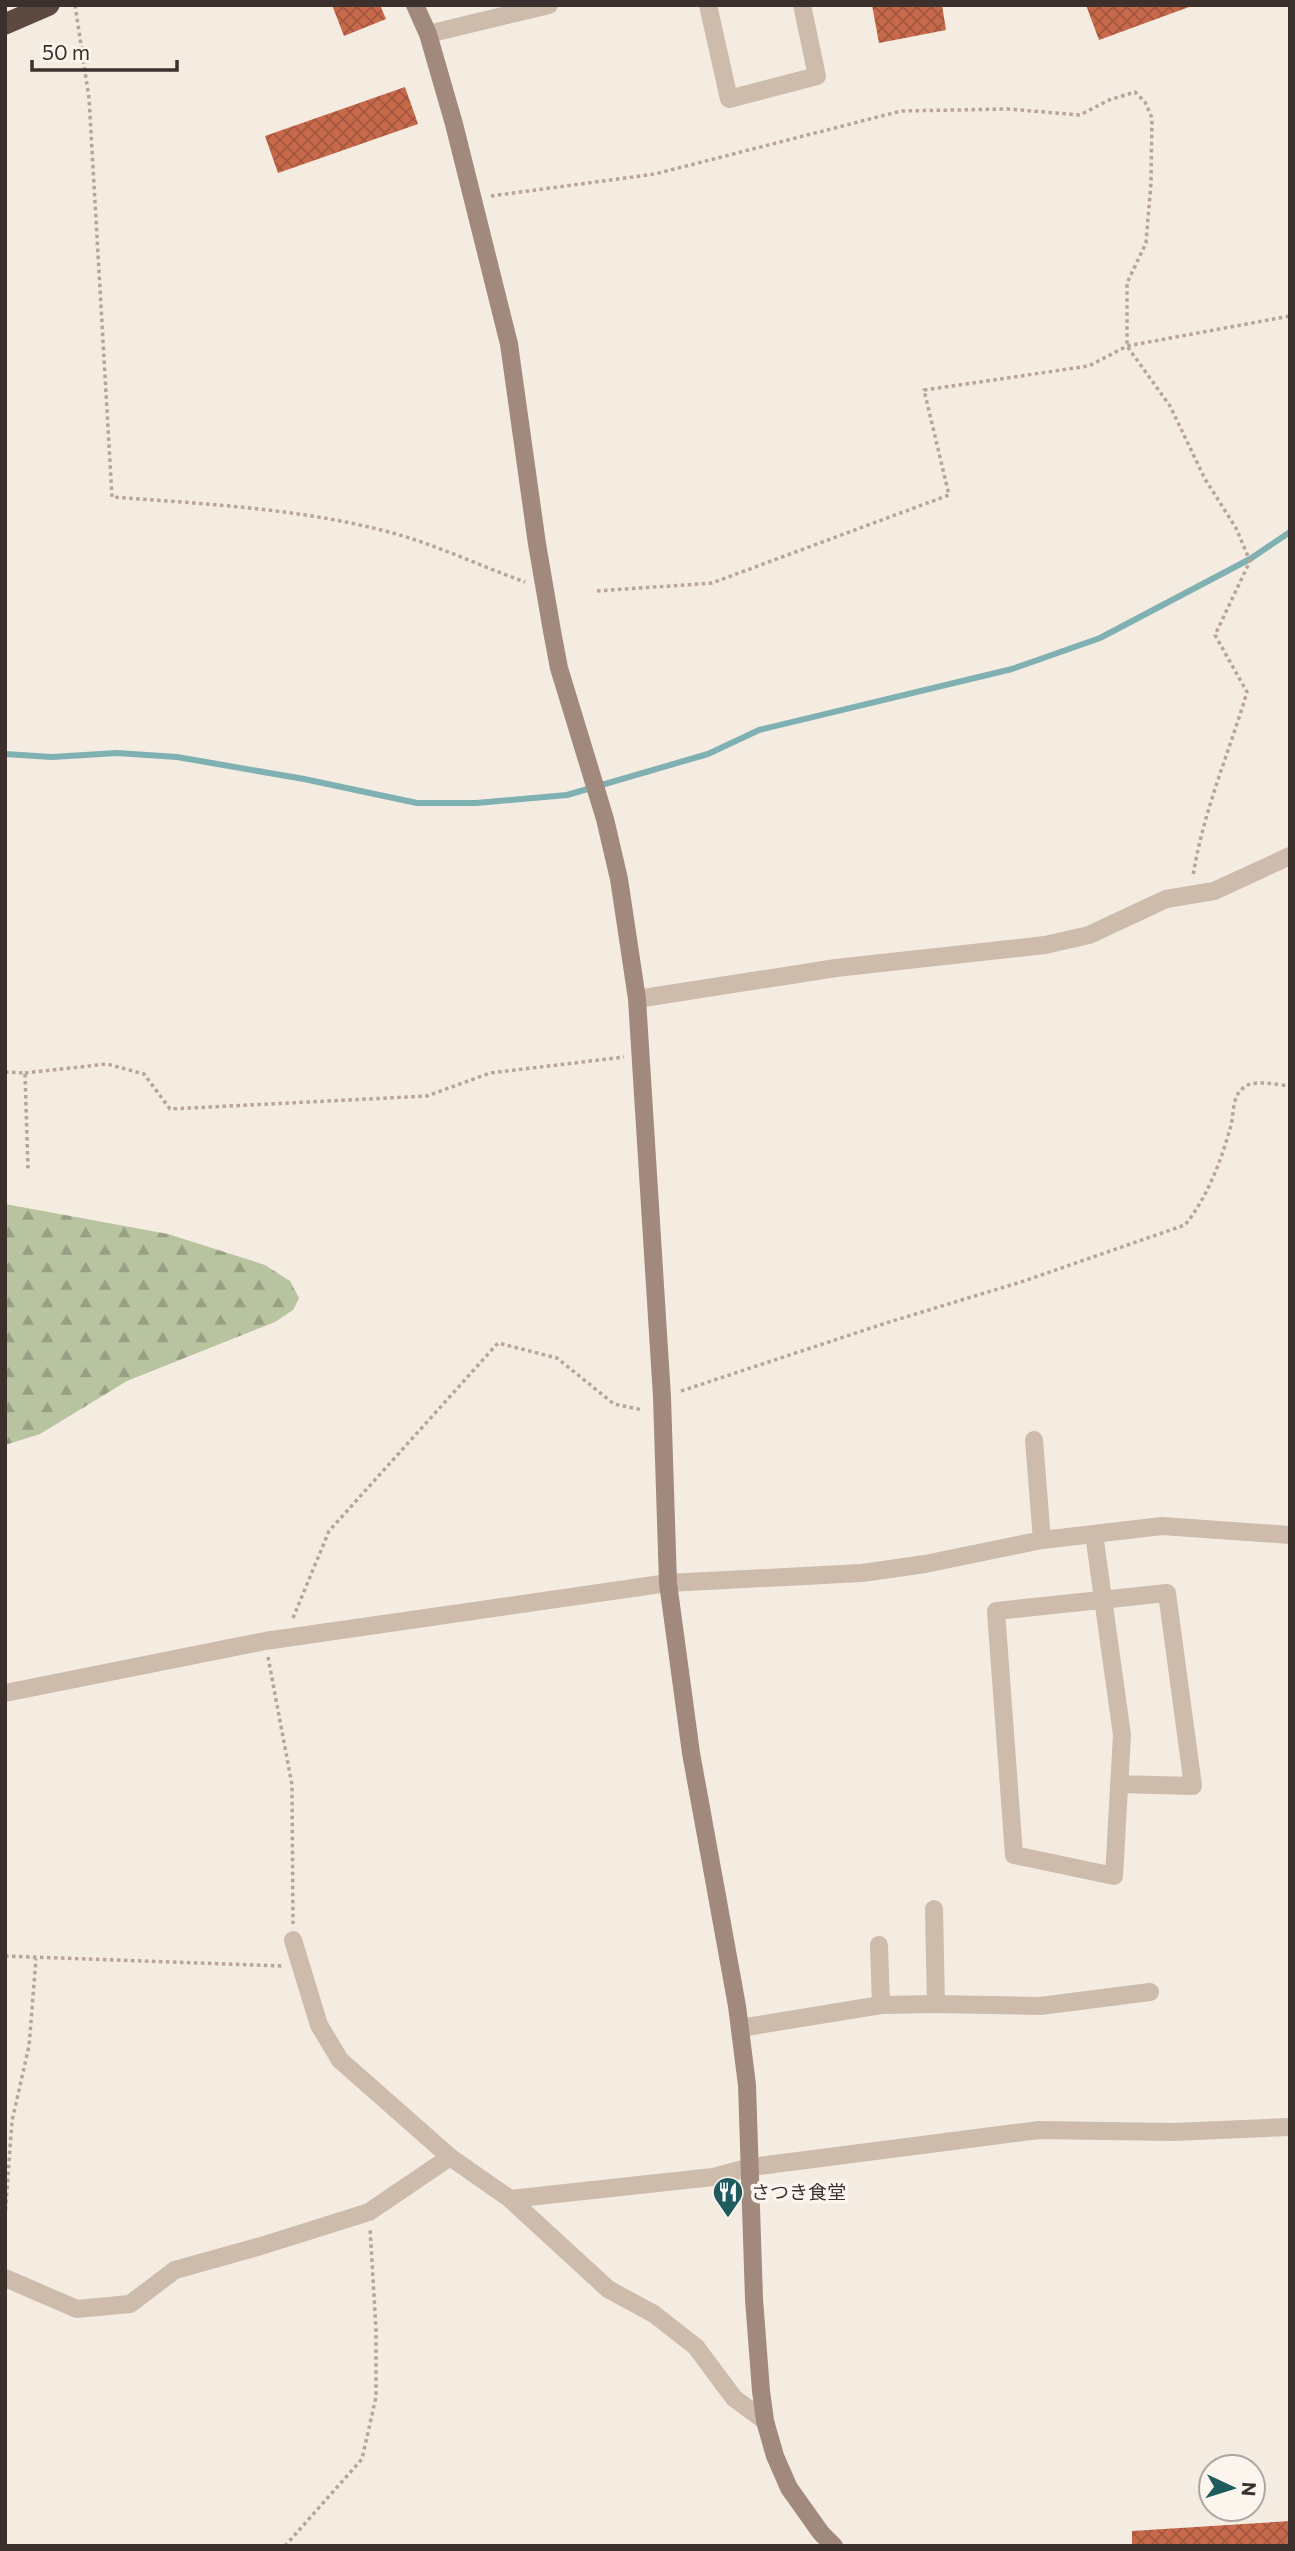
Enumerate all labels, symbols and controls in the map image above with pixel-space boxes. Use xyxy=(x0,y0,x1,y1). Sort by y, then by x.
scale bar xyxy=(32,28,177,72)
text: 50 m xyxy=(42,39,90,64)
restaurant icon: さつき食堂 xyxy=(711,2175,745,2219)
place label: さつき食堂 xyxy=(751,2180,846,2203)
north arrow xyxy=(1197,2453,1267,2523)
text: N xyxy=(1237,2481,1261,2497)

